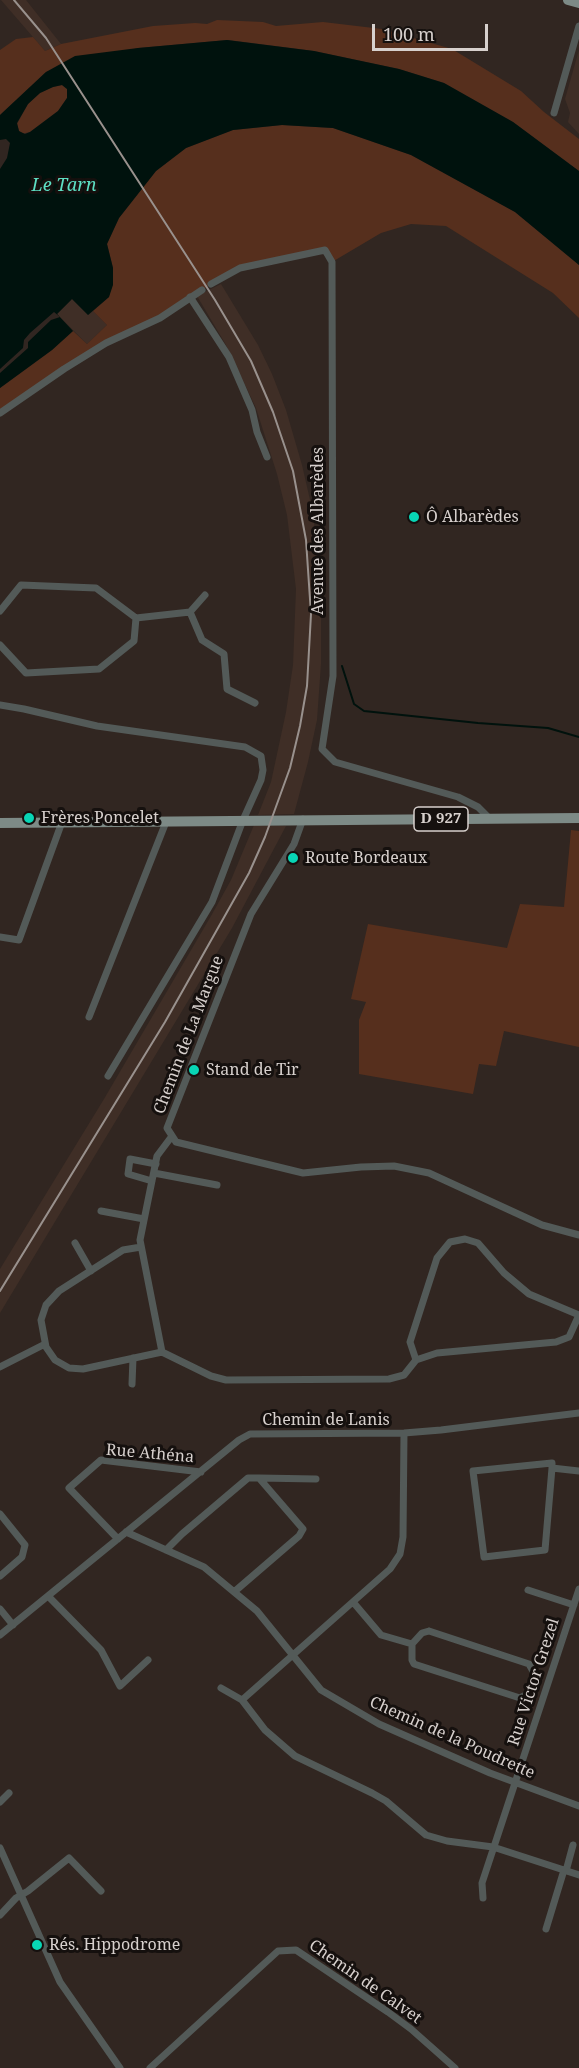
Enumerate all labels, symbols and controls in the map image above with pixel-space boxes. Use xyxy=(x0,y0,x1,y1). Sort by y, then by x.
scale bar xyxy=(375,12,490,50)
text: 100 m xyxy=(383,22,435,46)
water label: Le Tarn xyxy=(32,175,96,197)
street label: Avenue des Albarèdes xyxy=(308,447,328,615)
place label: Ô Albarèdes xyxy=(426,507,519,527)
marker: Ô Albarèdes xyxy=(407,510,421,524)
road number: D 927 xyxy=(414,807,468,831)
place label: Frères Poncelet xyxy=(41,808,159,828)
marker: Frères Poncelet xyxy=(22,811,36,825)
place label: Route Bordeaux xyxy=(305,848,427,868)
marker: Route Bordeaux xyxy=(286,851,300,865)
street label: Chemin de La Margue xyxy=(150,953,228,1117)
place label: Stand de Tir xyxy=(206,1060,299,1080)
marker: Stand de Tir xyxy=(187,1063,201,1077)
street label: Chemin de Lanis xyxy=(262,1410,390,1430)
street label: Rue Athéna xyxy=(105,1441,195,1467)
street label: Rue Victor Grezel xyxy=(504,1616,564,1748)
street label: Chemin de la Poudrette xyxy=(366,1693,538,1783)
place label: Rés. Hippodrome xyxy=(49,1935,180,1955)
street label: Chemin de Calvet xyxy=(305,1936,425,2028)
marker: Rés. Hippodrome xyxy=(30,1938,44,1952)

